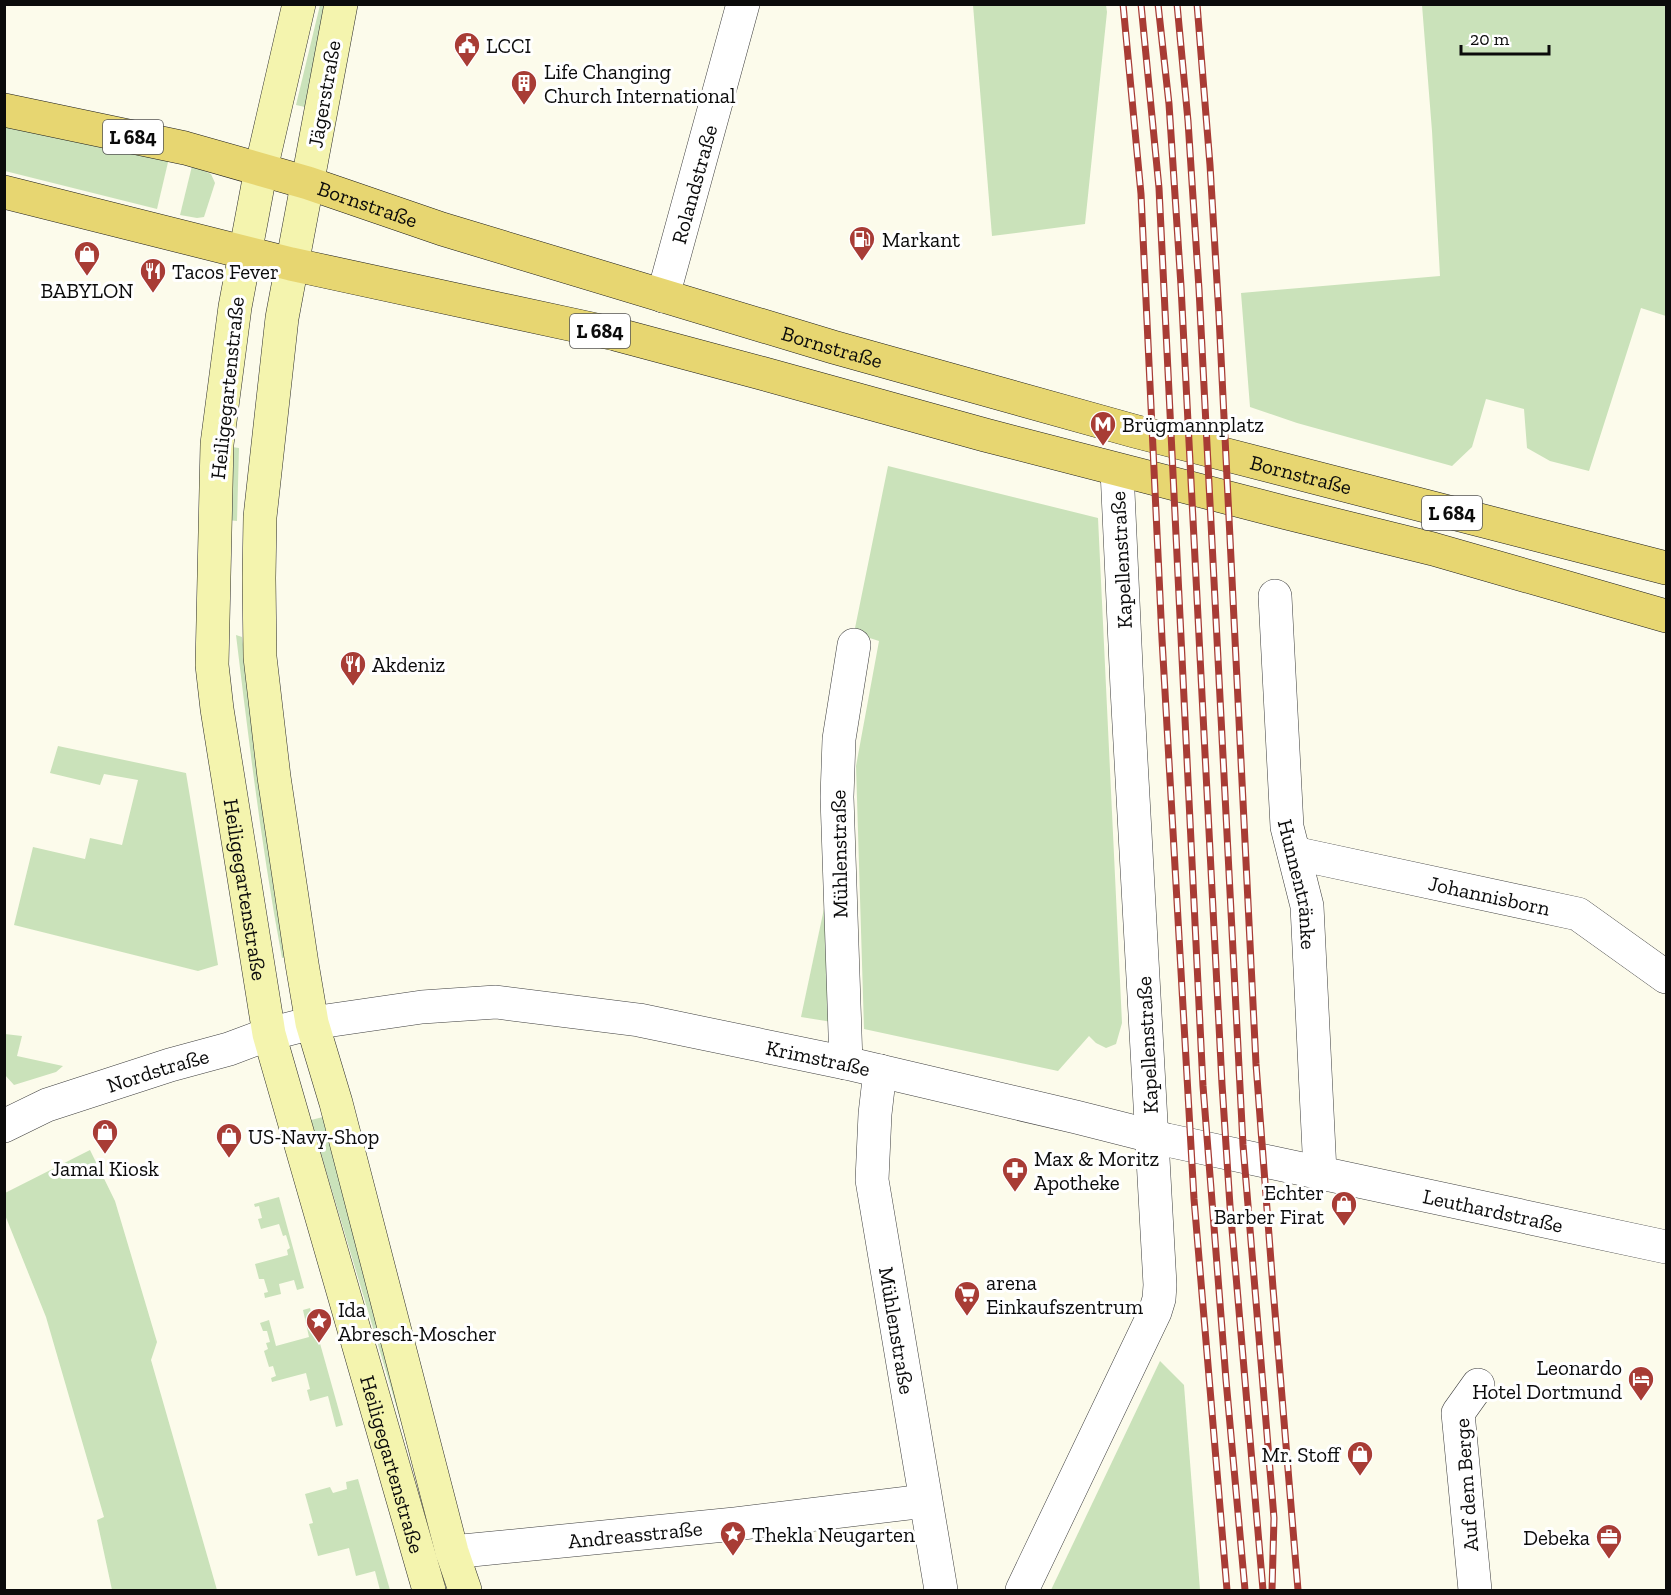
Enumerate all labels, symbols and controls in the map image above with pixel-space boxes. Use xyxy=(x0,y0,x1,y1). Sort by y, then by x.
scale bar xyxy=(1461,18,1550,56)
text: 20 m xyxy=(1470,28,1510,50)
public building icon: LCCI xyxy=(452,30,482,68)
place label: LCCI xyxy=(486,33,531,58)
street label: Jägerstraße xyxy=(302,38,346,150)
place label: Life Changing Church International xyxy=(544,59,736,108)
building icon: Life Changing Church International xyxy=(509,68,539,106)
road number: L 684 xyxy=(103,120,163,154)
street label: Rolandstraße xyxy=(665,122,722,246)
street label: Bornstraße xyxy=(315,175,421,232)
fuel station icon: Markant xyxy=(847,224,877,262)
place label: Markant xyxy=(882,227,960,252)
shop icon: BABYLON xyxy=(72,239,102,277)
restaurant icon: Tacos Fever xyxy=(138,256,168,294)
place label: Tacos Fever xyxy=(172,259,279,284)
place label: BABYLON xyxy=(40,278,134,303)
street label: Heiligegartenstraße xyxy=(205,295,249,481)
road number: L 684 xyxy=(570,314,630,348)
street label: Bornstraße xyxy=(779,320,886,373)
metro station icon: Brügmannplatz xyxy=(1088,409,1118,447)
place label: Brügmannplatz xyxy=(1122,412,1264,437)
street label: Bornstraße xyxy=(1248,449,1355,499)
street label: Kapellenstraße xyxy=(1105,490,1137,629)
road number: L 684 xyxy=(1422,496,1482,530)
restaurant icon: Akdeniz xyxy=(338,649,368,687)
place label: Akdeniz xyxy=(372,652,446,677)
street label: Mühlenstraße xyxy=(825,789,853,919)
street label: Heiligegartenstraße xyxy=(219,797,273,982)
street label: Hunnentränke xyxy=(1273,817,1322,950)
street label: Johannisborn xyxy=(1426,870,1553,920)
street label: Kapellenstraße xyxy=(1131,975,1163,1114)
street label: Krimstraße xyxy=(764,1034,873,1081)
street label: Nordstraße xyxy=(103,1043,212,1097)
shop icon: Jamal Kiosk xyxy=(90,1117,120,1155)
shop icon: US-Navy-Shop xyxy=(214,1121,244,1159)
place label: US-Navy-Shop xyxy=(248,1124,379,1149)
place label: Max & Moritz Apotheke xyxy=(1034,1146,1159,1195)
pharmacy icon: Max & Moritz Apotheke xyxy=(1000,1155,1030,1193)
place label: Jamal Kiosk xyxy=(51,1156,159,1181)
place label: Echter Barber Firat xyxy=(1214,1180,1324,1229)
street label: Leuthardstraße xyxy=(1421,1183,1566,1237)
shop icon: Echter Barber Firat xyxy=(1329,1189,1359,1227)
street label: Mühlenstraße xyxy=(874,1265,920,1396)
place label: arena Einkaufszentrum xyxy=(986,1270,1143,1319)
supermarket icon: arena Einkaufszentrum xyxy=(952,1279,982,1317)
place label: Ida Abresch-Moscher xyxy=(338,1297,497,1346)
place icon: Ida Abresch-Moscher xyxy=(304,1306,334,1344)
place label: Leonardo Hotel Dortmund xyxy=(1472,1355,1622,1404)
hotel icon: Leonardo Hotel Dortmund xyxy=(1626,1364,1656,1402)
street label: Heiligegartenstraße xyxy=(355,1372,430,1556)
street label: Auf dem Berge xyxy=(1449,1417,1483,1552)
shop icon: Mr. Stoff xyxy=(1345,1439,1375,1477)
place label: Mr. Stoff xyxy=(1261,1442,1342,1467)
street label: Andreasstraße xyxy=(567,1515,704,1553)
place icon: Thekla Neugarten xyxy=(718,1519,748,1557)
place label: Thekla Neugarten xyxy=(752,1522,915,1547)
office icon: Debeka xyxy=(1594,1522,1624,1560)
place label: Debeka xyxy=(1523,1525,1590,1550)

